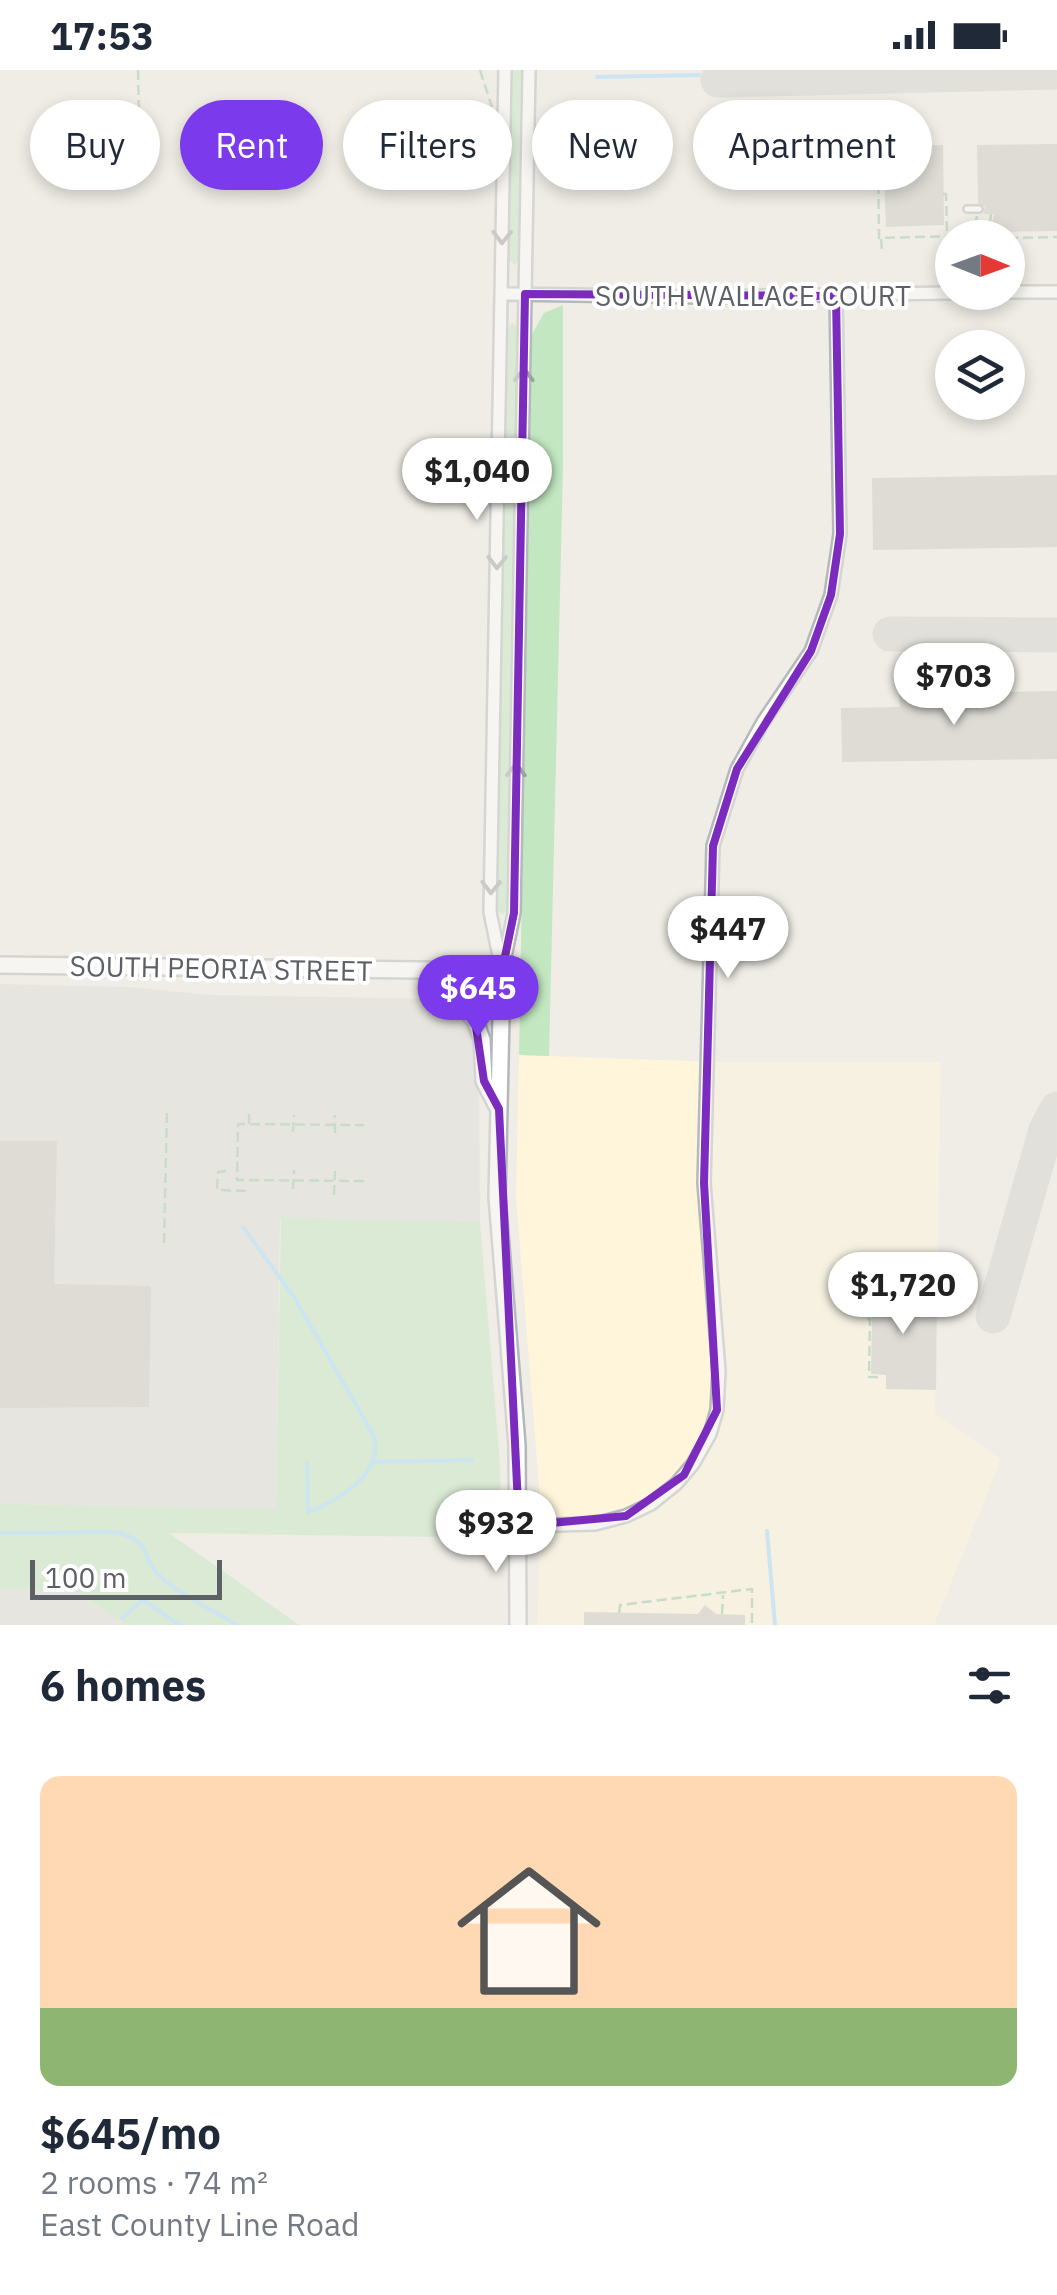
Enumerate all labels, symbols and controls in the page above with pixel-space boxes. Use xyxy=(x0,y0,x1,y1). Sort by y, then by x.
text: 17:53 xyxy=(50,11,154,60)
chip: Buy xyxy=(30,100,160,190)
chip: Rent xyxy=(180,100,323,190)
chip: Filters xyxy=(343,100,512,190)
chip: New xyxy=(532,100,673,190)
chip: Apartment xyxy=(693,100,932,190)
north arrow xyxy=(935,220,1025,310)
map controls xyxy=(935,220,1025,420)
one-way arrow xyxy=(492,230,513,246)
street label: SOUTH WALLACE COURT xyxy=(595,277,911,314)
button: layers xyxy=(935,330,1025,420)
one-way arrow xyxy=(513,366,534,382)
pin: $1,040 xyxy=(396,438,558,523)
text: $1,040 xyxy=(424,449,530,491)
one-way arrow xyxy=(486,555,507,571)
pin: $703 xyxy=(895,643,1013,728)
text: $703 xyxy=(916,654,992,696)
one-way arrow xyxy=(506,761,527,777)
one-way arrow xyxy=(480,880,501,896)
pin: $447 xyxy=(669,896,787,981)
text: $447 xyxy=(690,907,766,949)
street label: SOUTH PEORIA STREET xyxy=(69,947,373,989)
pin: $645 xyxy=(419,955,537,1040)
text: $645 xyxy=(440,966,516,1008)
pin: $1,720 xyxy=(822,1252,984,1337)
text: $1,720 xyxy=(850,1263,956,1305)
pin: $932 xyxy=(437,1490,555,1575)
text: $932 xyxy=(458,1501,534,1543)
scale bar xyxy=(30,1555,222,1600)
text: 100 m xyxy=(45,1559,126,1596)
text: 6 homes xyxy=(40,1658,206,1713)
icon: filters xyxy=(962,1658,1017,1713)
icon: home xyxy=(439,1841,619,2021)
text: $645/mo xyxy=(40,2106,221,2161)
text: 2 rooms · 74 m² xyxy=(40,2161,268,2203)
text: East County Line Road xyxy=(40,2203,360,2245)

